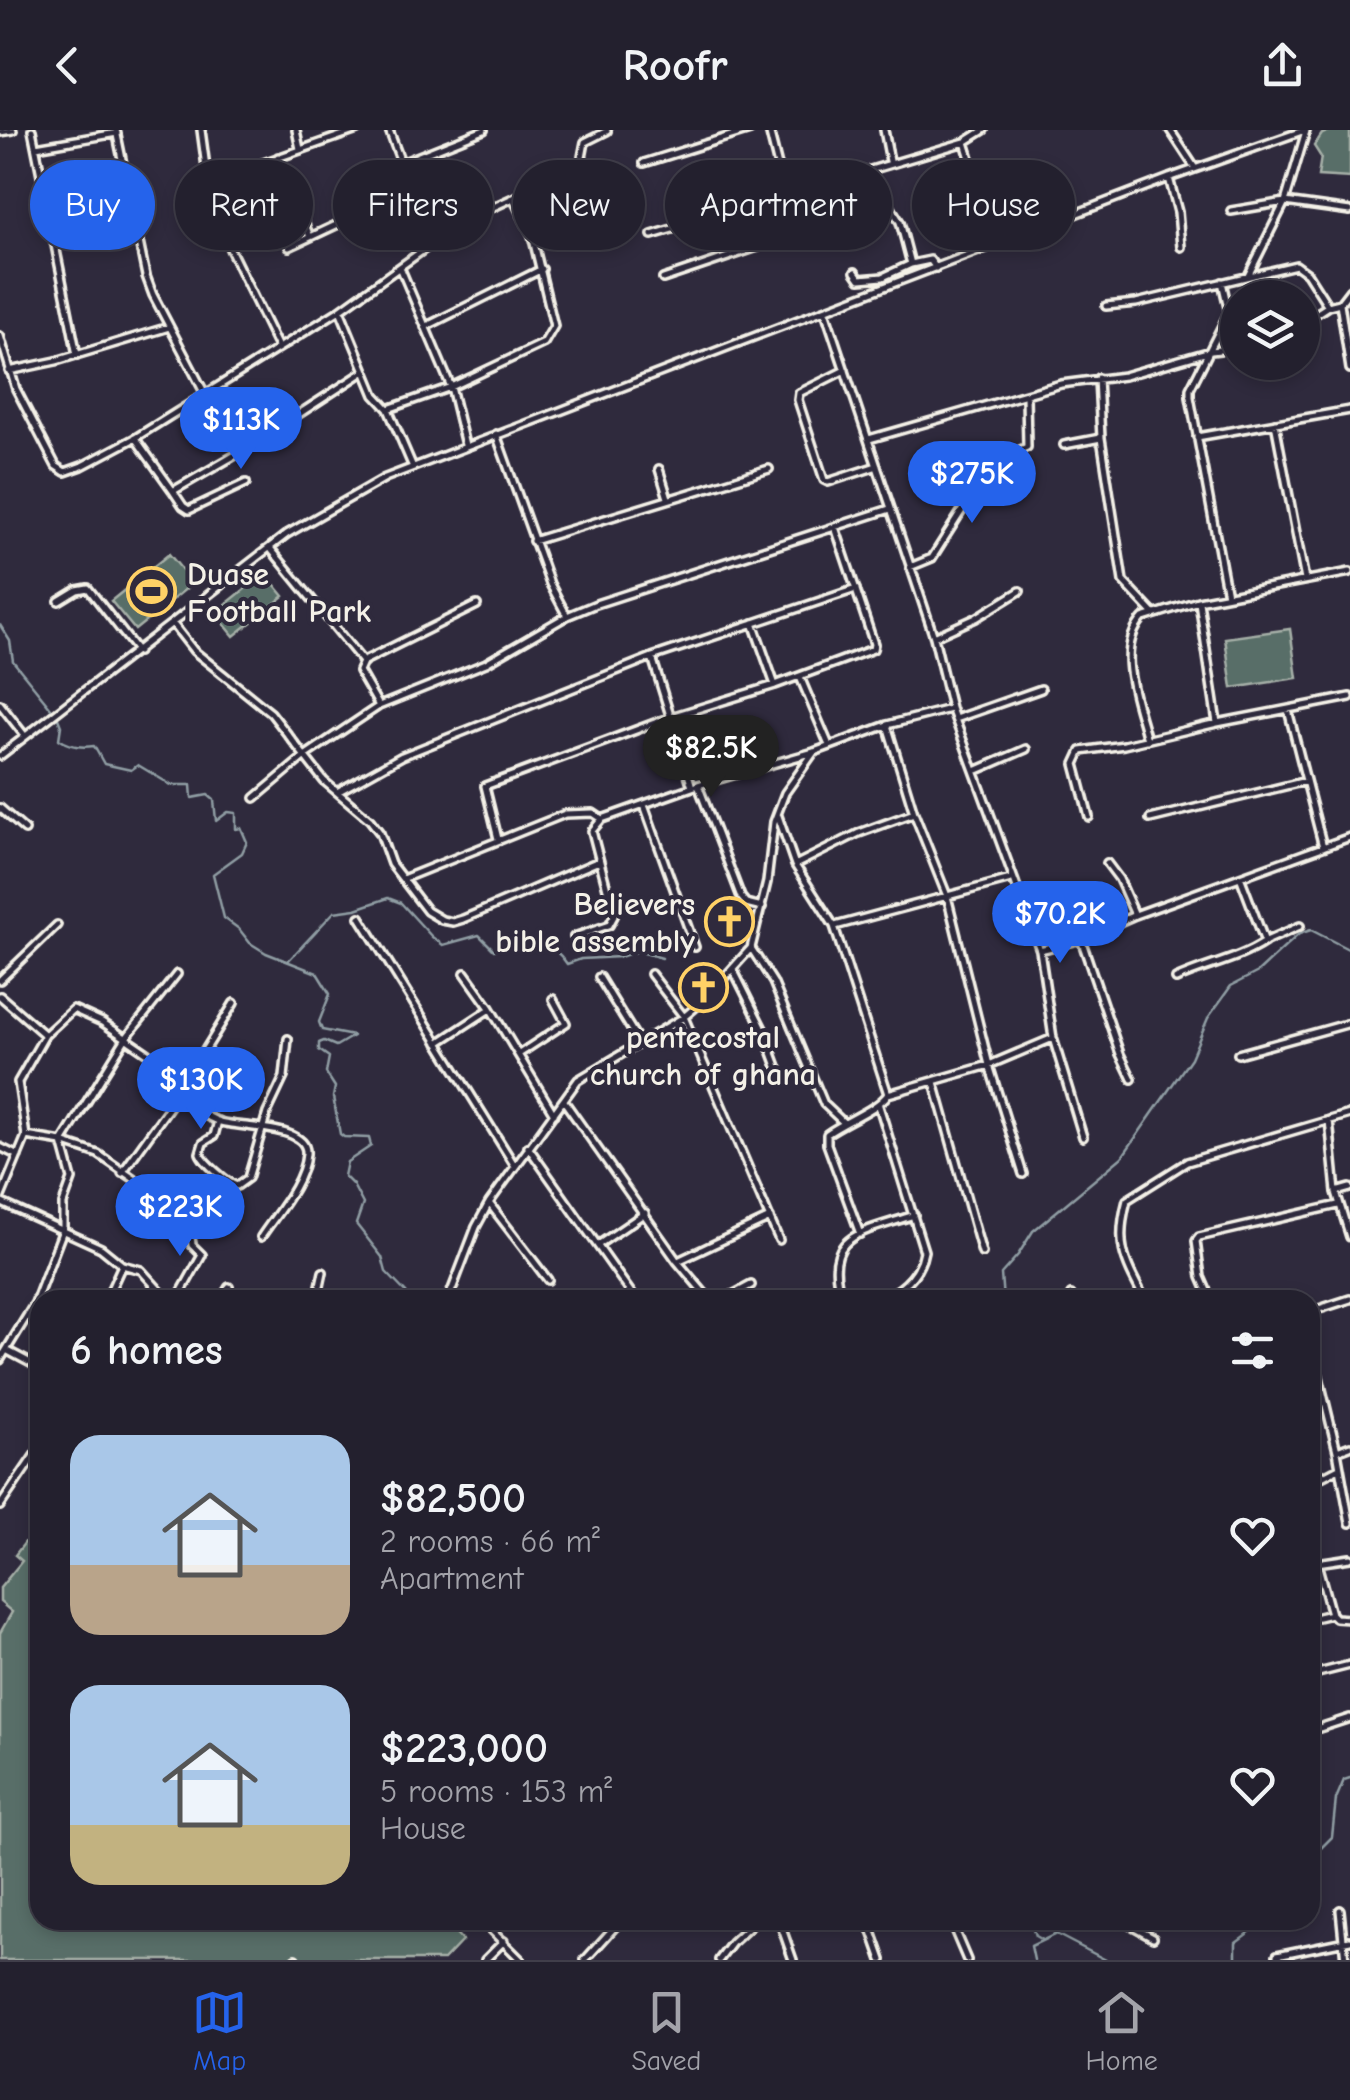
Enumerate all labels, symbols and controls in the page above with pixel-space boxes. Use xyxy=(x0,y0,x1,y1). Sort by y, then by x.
icon: back xyxy=(40,38,95,93)
icon: share xyxy=(1255,38,1310,93)
text: Roofr xyxy=(622,39,728,91)
chip: Buy xyxy=(30,160,155,250)
chip: Rent xyxy=(175,160,313,250)
chip: Filters xyxy=(333,160,493,250)
chip: New xyxy=(513,160,645,250)
chip: Apartment xyxy=(665,160,892,250)
chip: House xyxy=(912,160,1075,250)
map controls xyxy=(1220,280,1320,380)
button: layers xyxy=(1220,280,1320,380)
pin: $113K xyxy=(171,387,311,472)
text: $113K xyxy=(202,401,280,438)
pin: $275K xyxy=(902,441,1042,526)
text: $275K xyxy=(930,455,1014,492)
place label: Duase Football Park xyxy=(187,556,371,630)
sports icon: Duase Football Park xyxy=(126,566,178,618)
pin: $82.5K xyxy=(630,715,792,800)
text: $82.5K xyxy=(665,729,757,766)
pin: $70.2K xyxy=(979,881,1141,966)
place label: Believers bible assembly xyxy=(495,886,695,960)
text: $70.2K xyxy=(1014,895,1106,932)
church icon: Believers bible assembly xyxy=(704,896,756,948)
church icon: pentecostal church of ghana xyxy=(677,961,729,1013)
place label: pentecostal church of ghana xyxy=(590,1019,816,1093)
pin: $130K xyxy=(131,1047,271,1132)
text: $130K xyxy=(159,1061,243,1098)
pin: $223K xyxy=(110,1174,250,1259)
text: $223K xyxy=(138,1188,222,1225)
icon: filters xyxy=(1225,1323,1280,1378)
text: 6 homes xyxy=(70,1326,223,1375)
text: $82,500 xyxy=(380,1474,526,1523)
icon: home xyxy=(150,1475,270,1595)
icon: heart xyxy=(1225,1508,1280,1563)
text: 2 rooms · 66 m² xyxy=(380,1523,600,1560)
text: Apartment xyxy=(380,1560,523,1597)
text: $223,000 xyxy=(380,1724,548,1773)
icon: home xyxy=(150,1725,270,1845)
icon: heart xyxy=(1225,1758,1280,1813)
text: 5 rooms · 153 m² xyxy=(380,1773,612,1810)
text: House xyxy=(380,1810,466,1847)
tab: Map xyxy=(192,1985,247,2077)
tab: Saved xyxy=(631,1985,701,2077)
tab: Home xyxy=(1086,1985,1158,2077)

